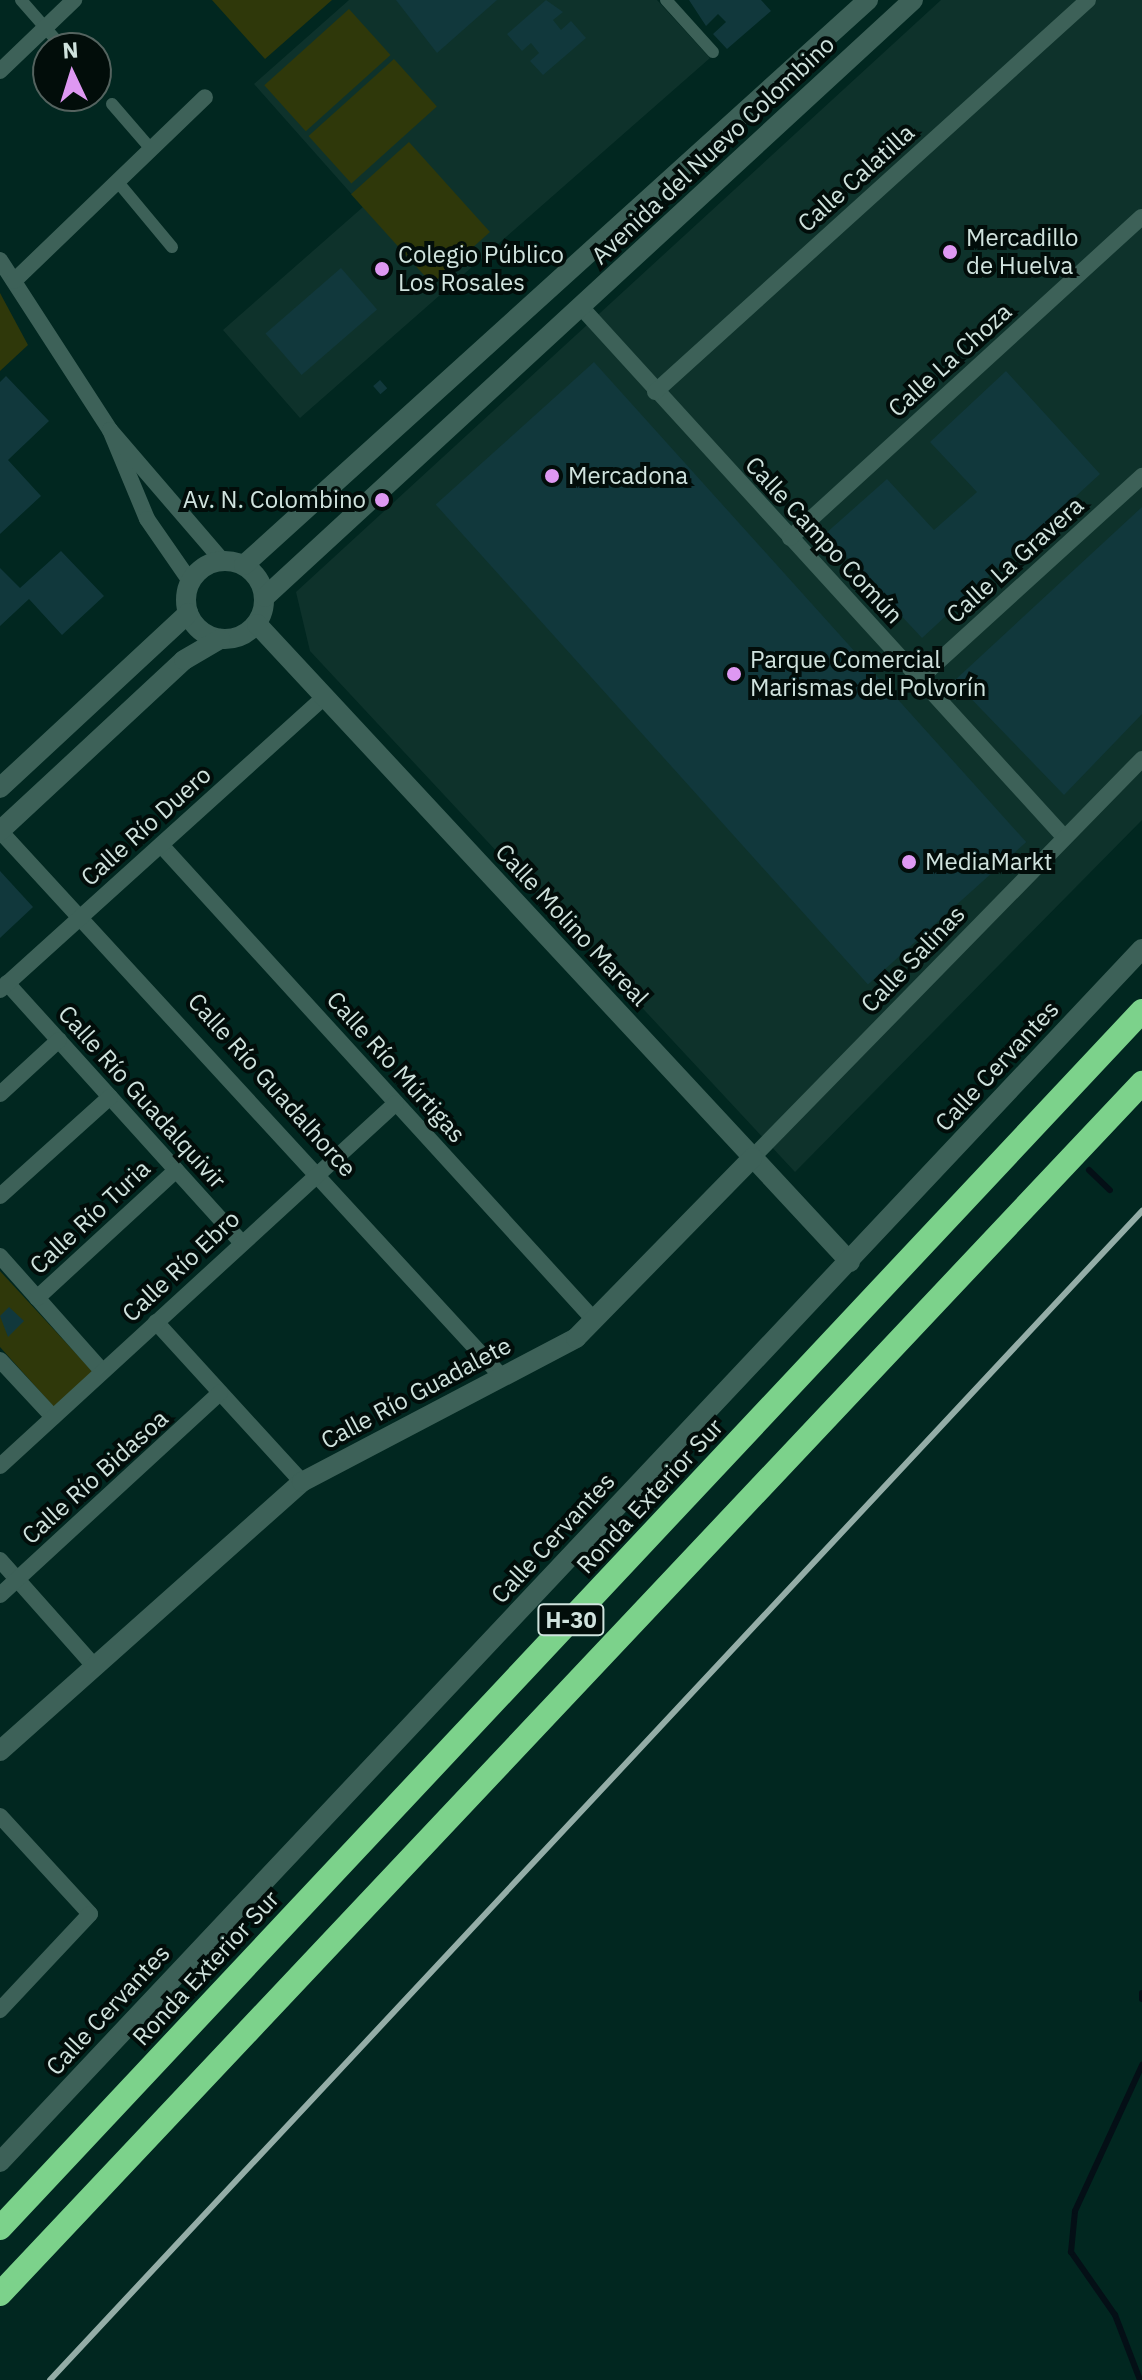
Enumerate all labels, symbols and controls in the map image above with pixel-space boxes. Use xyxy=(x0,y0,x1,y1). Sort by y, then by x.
street label: Avenida del Nuevo Colombino xyxy=(586,30,840,270)
north arrow xyxy=(32,32,112,112)
text: N xyxy=(61,35,79,65)
street label: Calle Calatilla xyxy=(792,118,920,238)
place label: Mercadillo de Huelva xyxy=(966,224,1079,280)
place label: Colegio Público Los Rosales xyxy=(398,241,564,297)
marker: Mercadillo de Huelva xyxy=(941,243,959,261)
marker: Colegio Público Los Rosales xyxy=(373,260,391,278)
street label: Calle La Choza xyxy=(882,297,1018,423)
street label: Calle Campo Común xyxy=(739,451,909,629)
place label: Mercadona xyxy=(568,462,688,490)
marker: Mercadona xyxy=(543,467,561,485)
place label: Av. N. Colombino xyxy=(183,486,366,514)
marker: Av. N. Colombino xyxy=(373,491,391,509)
street label: Calle La Gravera xyxy=(941,491,1089,629)
place label: Parque Comercial Marismas del Polvorín xyxy=(750,646,986,702)
marker: Parque Comercial Marismas del Polvorín xyxy=(725,665,743,683)
street label: Calle Río Duero xyxy=(75,760,217,892)
street label: Calle Molino Mareal xyxy=(489,838,655,1012)
place label: MediaMarkt xyxy=(925,848,1052,876)
marker: MediaMarkt xyxy=(900,853,918,871)
street label: Calle Salinas xyxy=(855,900,971,1018)
street label: Calle Río Múrtigas xyxy=(321,985,471,1149)
street label: Calle Río Guadalhorce xyxy=(182,987,362,1183)
street label: Calle Cervantes xyxy=(929,995,1065,1137)
street label: Calle Río Guadalquivir xyxy=(52,999,232,1195)
street label: Calle Río Turia xyxy=(24,1154,156,1280)
street label: Calle Río Ebro xyxy=(116,1204,246,1328)
street label: Calle Río Guadalete xyxy=(316,1331,516,1455)
street label: Calle Río Bidasoa xyxy=(16,1404,174,1550)
street label: Ronda Exterior Sur xyxy=(571,1413,729,1579)
street label: Calle Cervantes xyxy=(485,1467,621,1609)
road number: H-30 xyxy=(537,1602,605,1638)
street label: Ronda Exterior Sur xyxy=(127,1885,285,2051)
street label: Calle Cervantes xyxy=(40,1939,176,2081)

